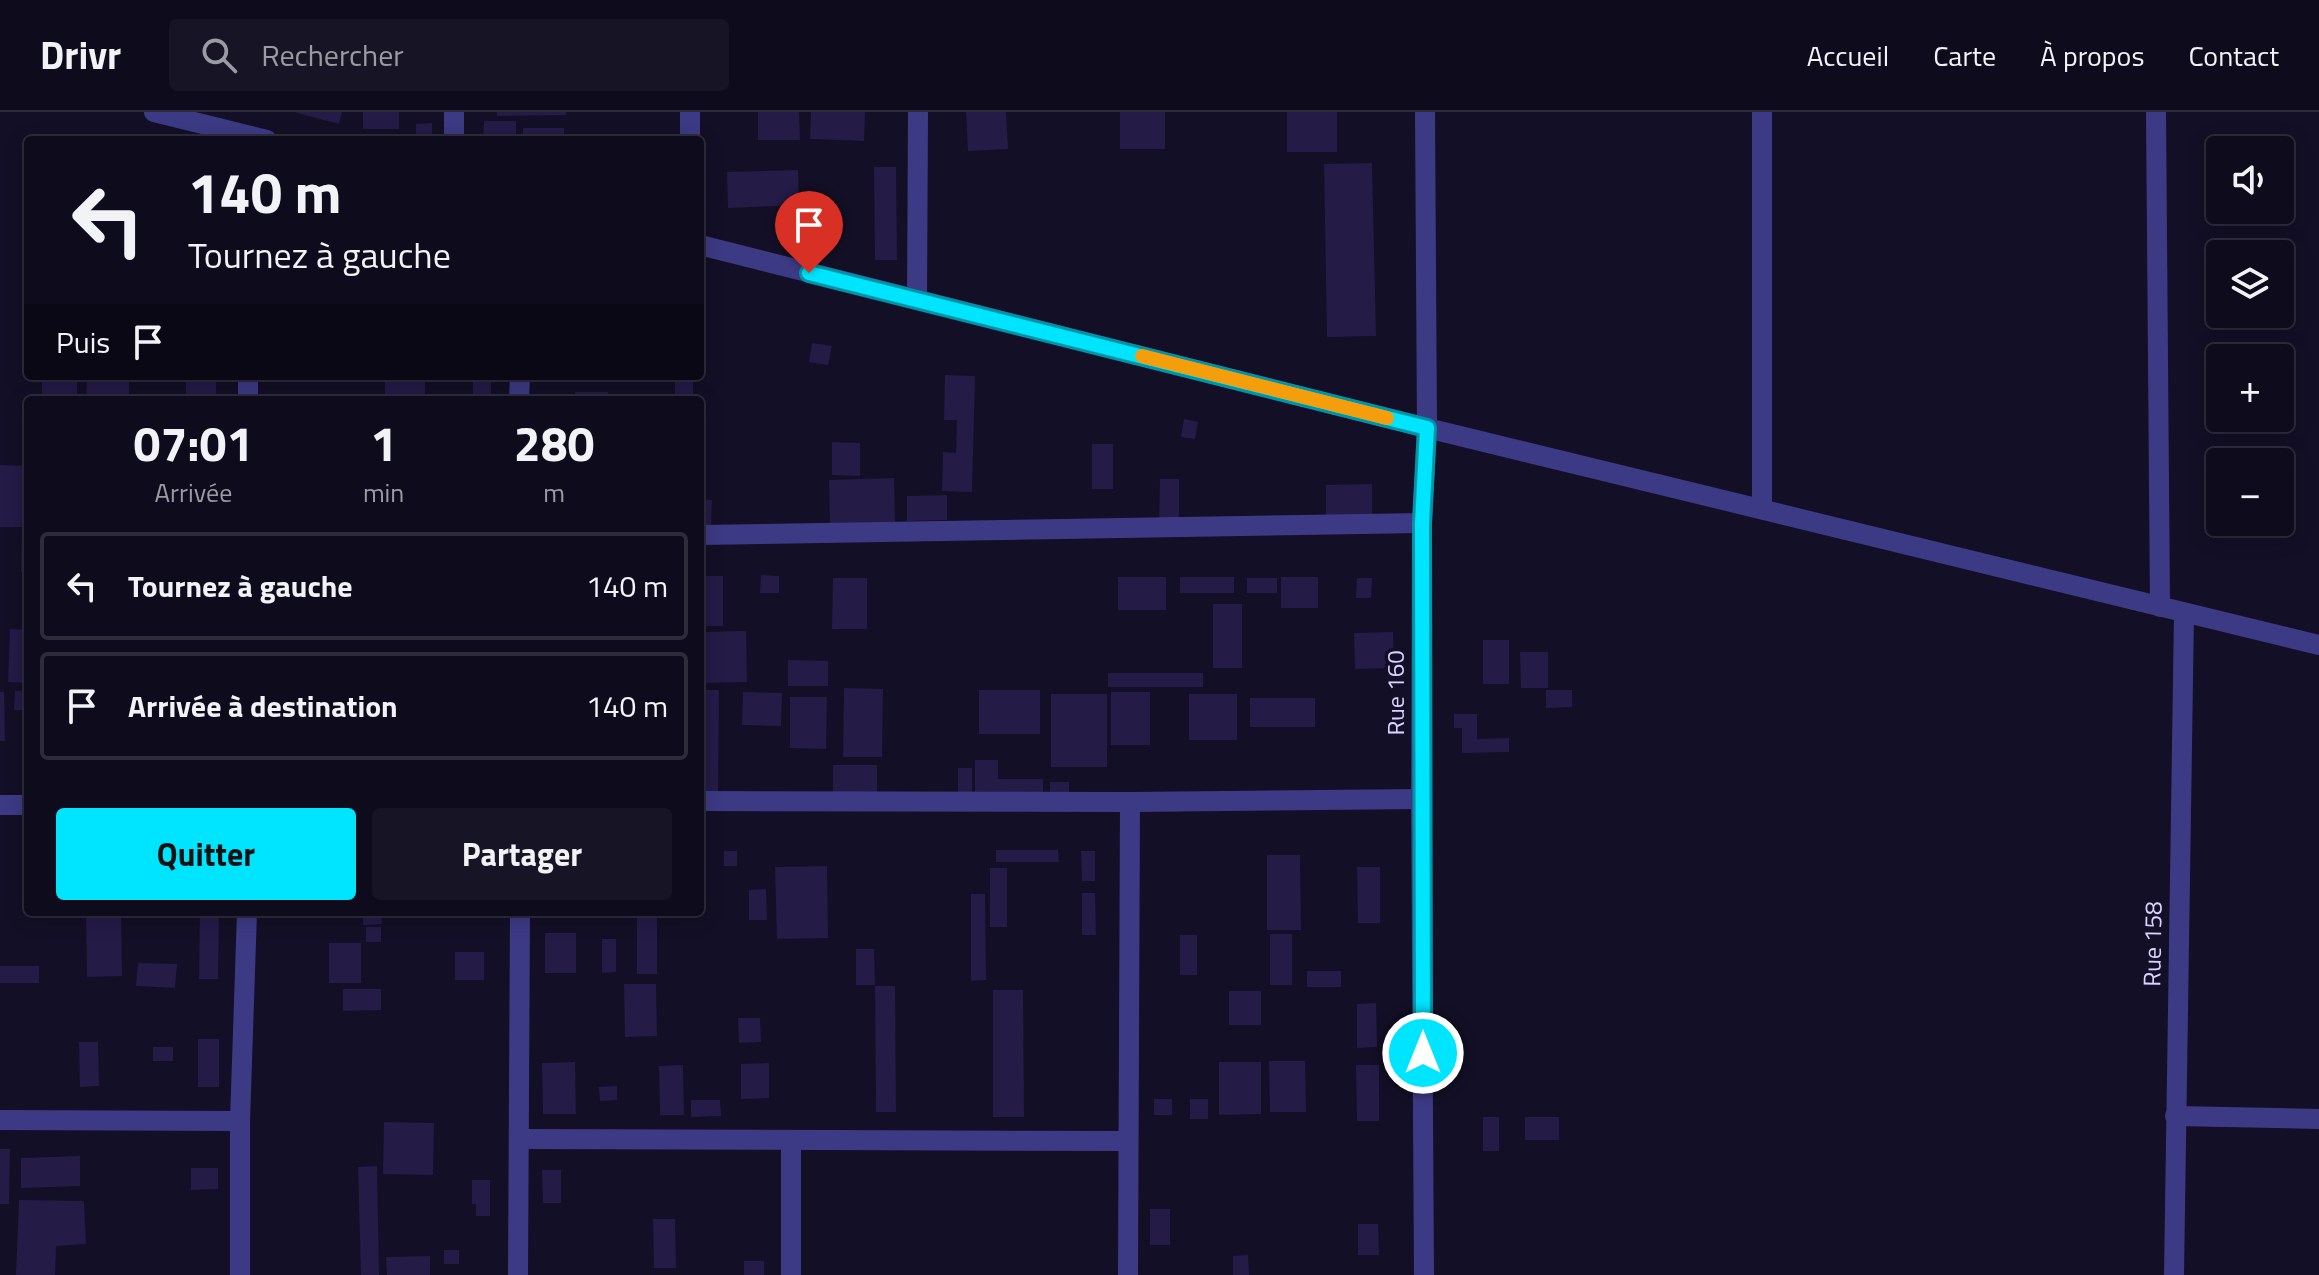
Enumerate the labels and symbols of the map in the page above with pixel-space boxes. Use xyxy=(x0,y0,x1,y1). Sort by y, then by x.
pin xyxy=(775,191,843,273)
street label: Rue 160 xyxy=(1377,650,1413,736)
street label: Rue 158 xyxy=(2133,901,2171,987)
position arrow xyxy=(1381,1011,1465,1095)

